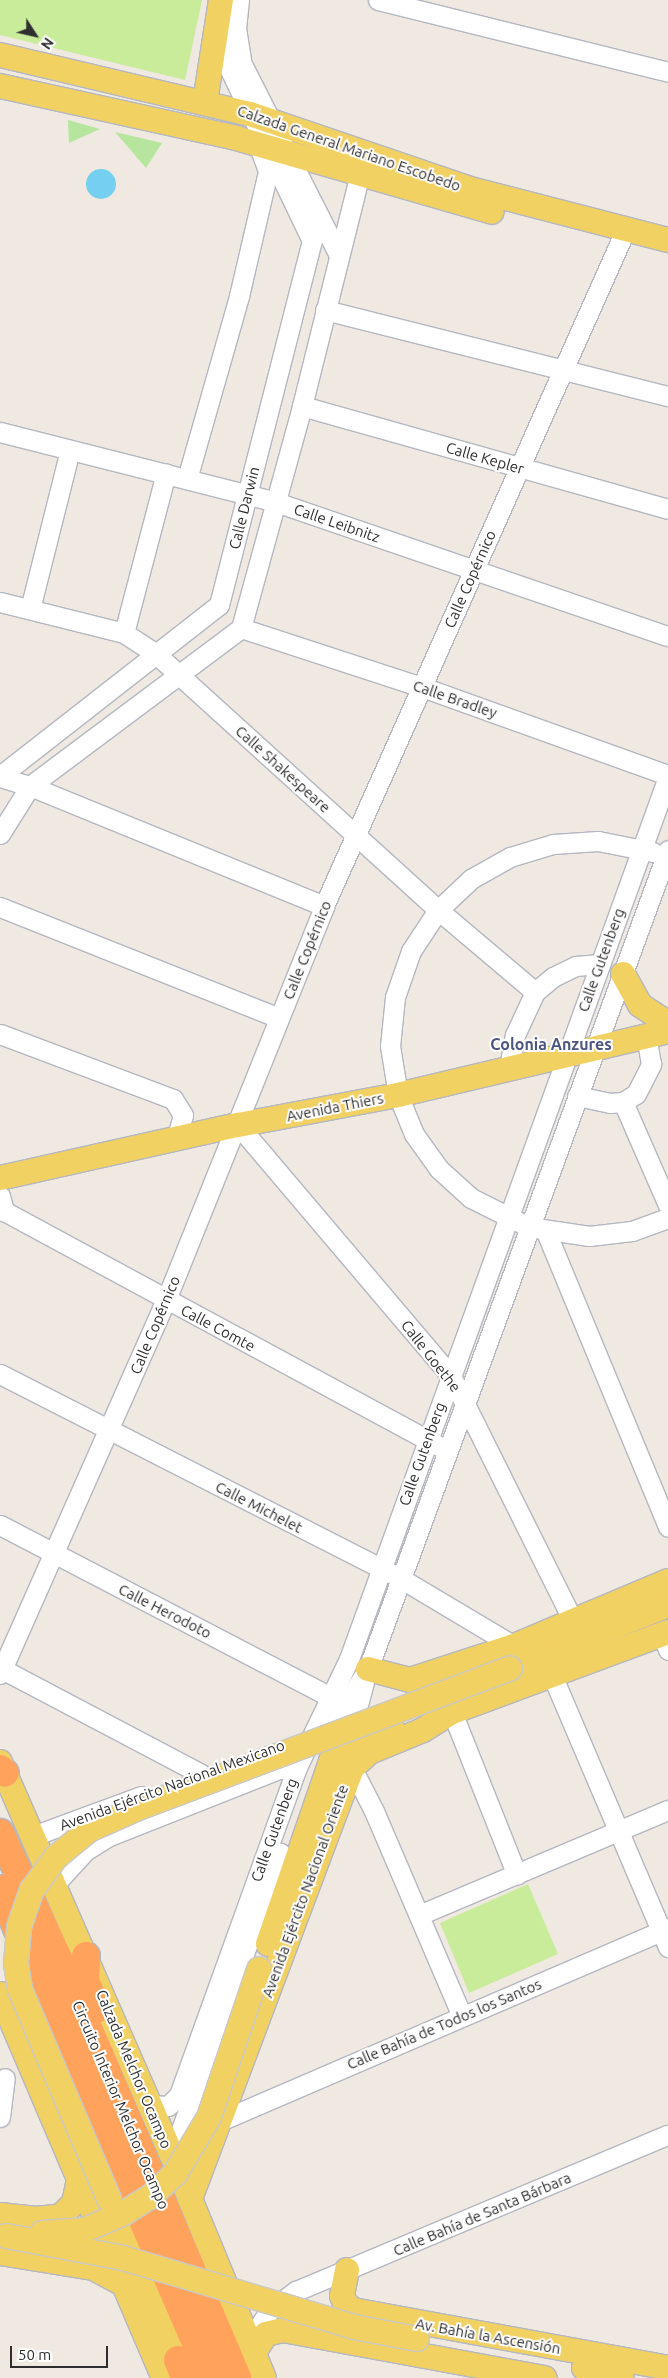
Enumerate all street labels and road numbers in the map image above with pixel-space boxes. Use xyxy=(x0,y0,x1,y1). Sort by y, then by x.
street label: Calzada General Mariano Escobedo xyxy=(235,101,463,195)
street label: Calle Kepler xyxy=(444,438,526,478)
street label: Calle Darwin xyxy=(225,465,263,551)
street label: Calle Leibnitz xyxy=(292,500,382,546)
street label: Calle Copérnico xyxy=(440,527,500,631)
street label: Calle Bradley xyxy=(411,676,499,722)
street label: Calle Shakespeare xyxy=(232,722,334,816)
street label: Calle Copérnico xyxy=(279,898,335,1002)
street label: Calle Gutenberg xyxy=(574,906,628,1014)
street label: Avenida Thiers xyxy=(285,1089,385,1125)
street label: Calle Copérnico xyxy=(126,1273,184,1377)
street label: Calle Comte xyxy=(178,1301,258,1355)
street label: Calle Goethe xyxy=(397,1316,465,1396)
street label: Calle Gutenberg xyxy=(395,1400,449,1508)
street label: Calle Michelet xyxy=(213,1477,305,1537)
street label: Calle Herodoto xyxy=(116,1580,214,1642)
street label: Avenida Ejército Nacional Mexicano xyxy=(57,1736,287,1834)
street label: Calle Gutenberg xyxy=(247,1776,301,1884)
street label: Avenida Ejército Nacional Oriente xyxy=(258,1782,352,2000)
street label: Calle Bahía de Todos los Santos xyxy=(344,1975,544,2073)
street label: Calzada Melchor Ocampo xyxy=(92,1987,176,2151)
street label: Circuito Interior Melchor Ocampo xyxy=(69,1998,173,2212)
street label: Calle Bahía de Santa Bárbara xyxy=(390,2168,574,2260)
street label: Av. Bahía la Ascensión xyxy=(414,2314,562,2358)

